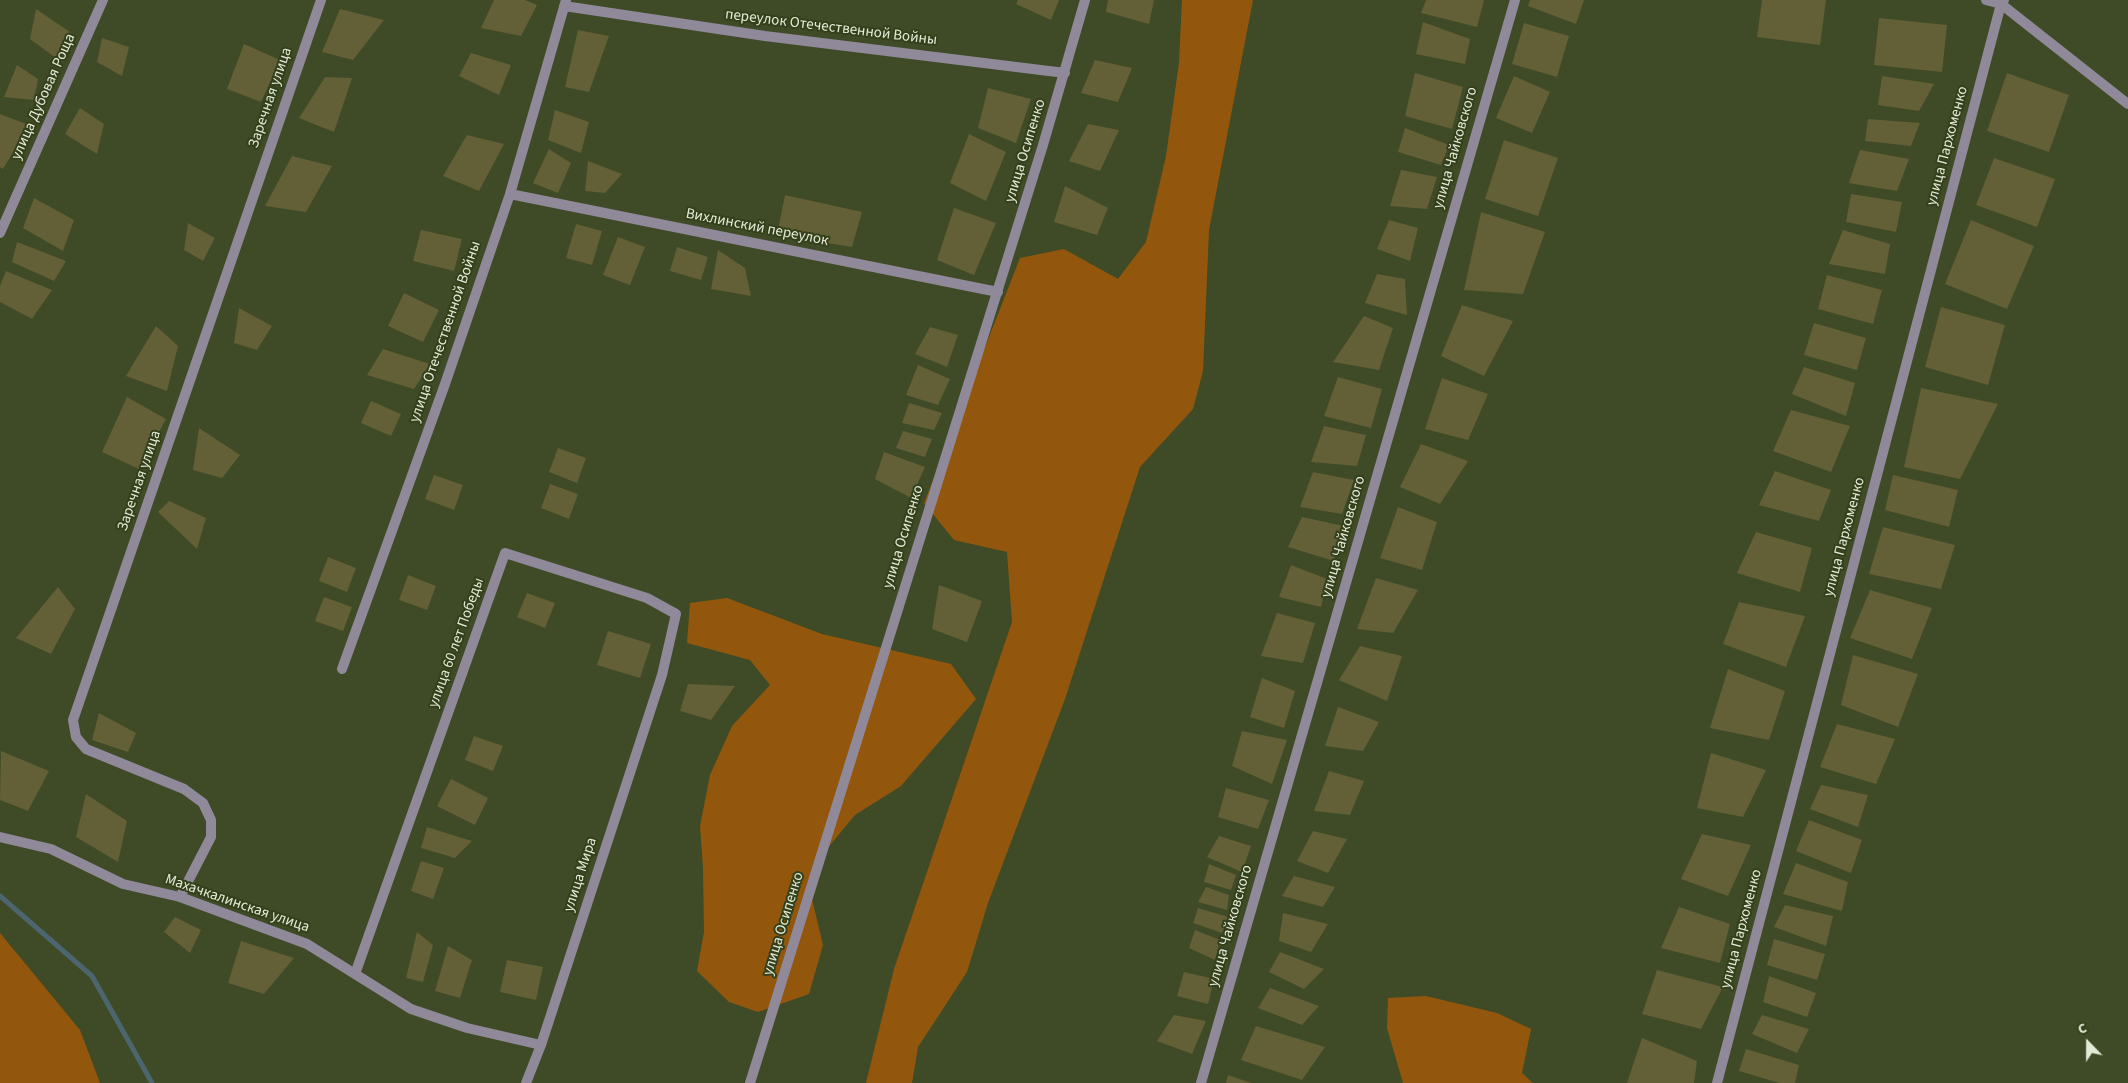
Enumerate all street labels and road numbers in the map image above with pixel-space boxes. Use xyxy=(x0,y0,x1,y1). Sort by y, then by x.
street label: переулок Отечественной Войны xyxy=(724,6,938,50)
street label: улица Дубовая Роща xyxy=(8,31,80,163)
street label: Заречная улица xyxy=(245,45,297,151)
street label: улица Пархоменко xyxy=(1923,84,1973,208)
street label: улица Чайковского xyxy=(1430,85,1482,211)
street label: улица Осипенко xyxy=(1002,97,1050,205)
street label: Вихлинский переулок xyxy=(684,205,830,251)
street label: улица Отечественной Войны xyxy=(406,239,486,425)
street label: Заречная улица xyxy=(114,428,166,534)
street label: улица Чайковского xyxy=(1318,474,1370,600)
street label: улица Пархоменко xyxy=(1820,475,1870,599)
street label: улица Осипенко xyxy=(880,483,928,591)
street label: улица 60 лет Победы xyxy=(425,576,489,710)
street label: улица Мира xyxy=(560,835,602,915)
street label: улица Чайковского xyxy=(1205,863,1257,989)
street label: улица Пархоменко xyxy=(1717,867,1767,991)
street label: улица Осипенко xyxy=(760,870,808,978)
street label: Махачкалинская улица xyxy=(162,871,312,937)

